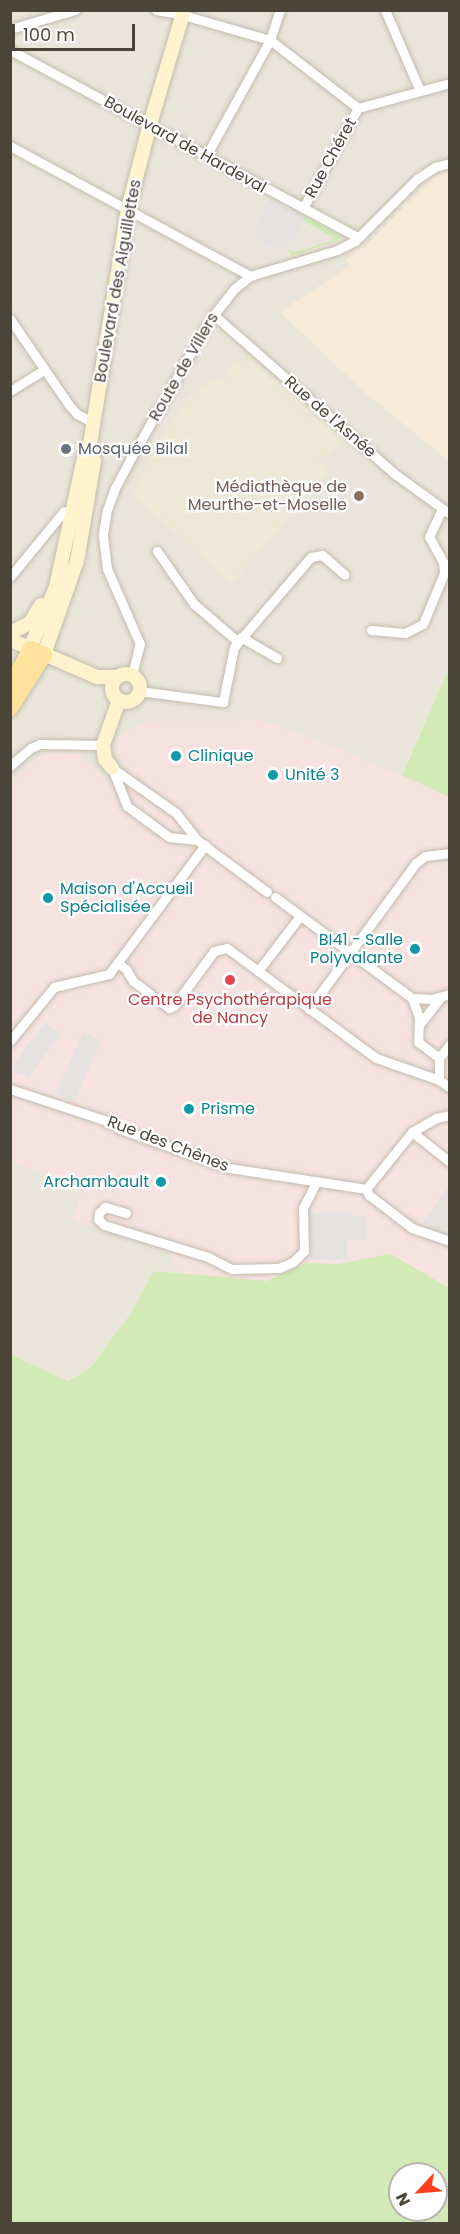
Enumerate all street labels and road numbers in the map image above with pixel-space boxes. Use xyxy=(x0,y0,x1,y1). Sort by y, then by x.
street label: Boulevard de Hardeval xyxy=(101,92,269,198)
street label: Rue Chéret xyxy=(301,115,361,201)
street label: Boulevard des Aiguillettes xyxy=(91,178,145,384)
street label: Route de Villers xyxy=(145,309,223,425)
street label: Rue de l'Asnée xyxy=(280,372,380,462)
street label: Rue des Chênes xyxy=(105,1112,231,1176)

